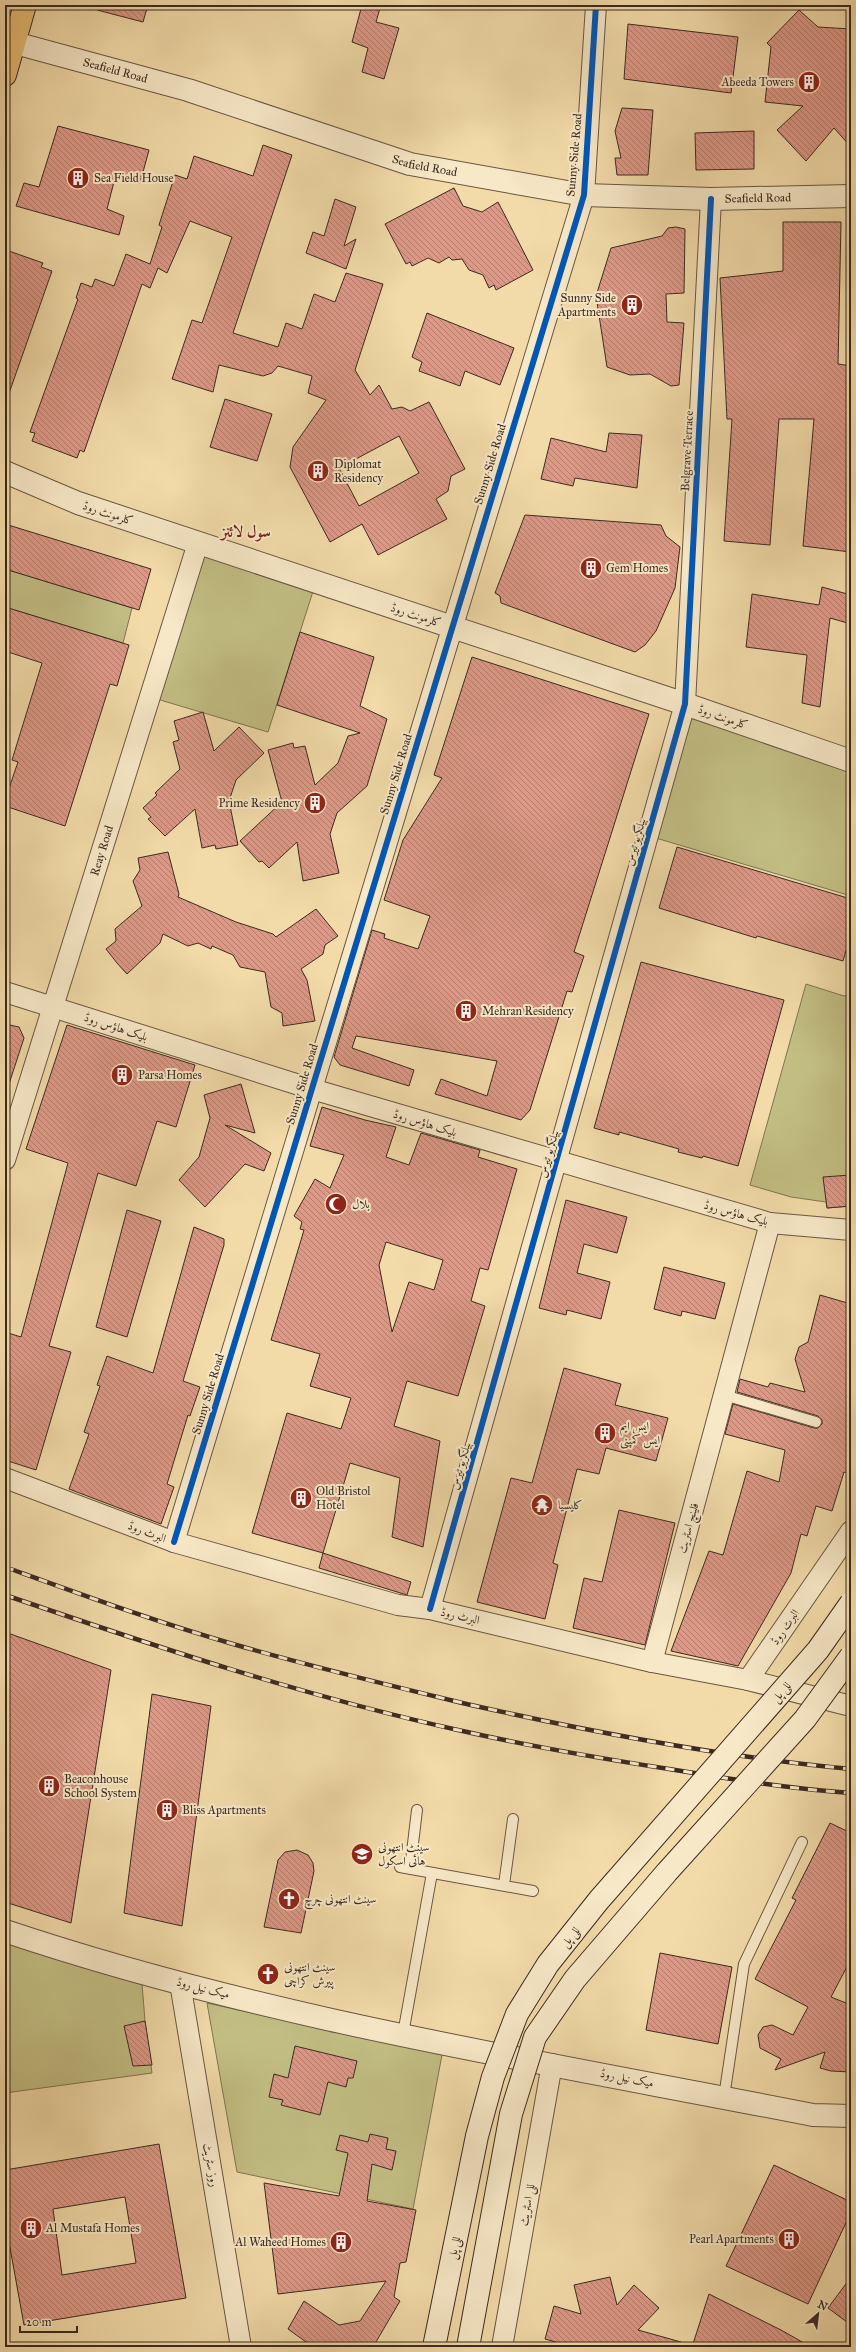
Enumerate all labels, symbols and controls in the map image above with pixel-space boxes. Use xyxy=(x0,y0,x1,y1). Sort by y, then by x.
street label: Seafield Road xyxy=(82,55,149,86)
building icon: Abeeda Towers xyxy=(796,69,822,95)
place label: Abeeda Towers xyxy=(720,75,794,89)
street label: Sunny Side Road xyxy=(563,113,585,197)
street label: Seafield Road xyxy=(390,152,458,179)
building icon: Sea Field House xyxy=(65,165,91,191)
place label: Sea Field House xyxy=(94,171,174,185)
street label: Seafield Road xyxy=(725,190,791,206)
place label: Sunny Side Apartments xyxy=(557,291,616,319)
building icon: Sunny Side Apartments xyxy=(619,292,645,318)
street label: Belgrave Terrace xyxy=(678,410,697,492)
street label: Sunny Side Road xyxy=(471,422,509,506)
place label: Diplomat Residency xyxy=(334,457,384,485)
building icon: Diplomat Residency xyxy=(305,458,331,484)
street label: کلرمونٹ روڈ xyxy=(81,498,135,529)
district label: سول لائنز xyxy=(219,522,271,542)
building icon: Gem Homes xyxy=(578,555,604,581)
place label: Gem Homes xyxy=(606,561,668,575)
street label: کلرمونٹ روڈ xyxy=(389,600,443,631)
street label: کلرمونٹ روڈ xyxy=(696,702,750,733)
street label: Sunny Side Road xyxy=(377,732,415,816)
building icon: Prime Residency xyxy=(302,790,328,816)
place label: Prime Residency xyxy=(219,796,300,810)
street label: بیلگریو ٹیرس xyxy=(622,817,649,868)
street label: Reay Road xyxy=(87,824,116,878)
building icon: Mehran Residency xyxy=(453,998,479,1024)
place label: Mehran Residency xyxy=(482,1004,574,1018)
street label: بلیک ہاؤس روڈ xyxy=(82,1010,150,1045)
street label: Sunny Side Road xyxy=(283,1042,321,1126)
building icon: Parsa Homes xyxy=(109,1062,135,1088)
place label: Parsa Homes xyxy=(138,1068,202,1082)
street label: بلیک ہاؤس روڈ xyxy=(391,1107,459,1140)
street label: بیلگریو ٹیرس xyxy=(535,1129,562,1180)
mosque icon: بلال xyxy=(323,1191,349,1217)
place label: بلال xyxy=(352,1197,370,1211)
street label: بلیک ہاؤس روڈ xyxy=(702,1198,770,1229)
street label: Sunny Side Road xyxy=(189,1352,227,1436)
place label: ایس ایم ایس کمپنی xyxy=(620,1419,660,1449)
building icon: ایس ایم ایس کمپنی xyxy=(592,1420,618,1446)
street label: بیلگریو ٹیرس xyxy=(447,1441,474,1492)
place label: Old Bristol Hotel xyxy=(316,1484,371,1512)
building icon: Old Bristol Hotel xyxy=(288,1485,314,1511)
temple icon: کلیسیا xyxy=(529,1492,555,1518)
place label: کلیسیا xyxy=(558,1498,583,1512)
street label: فلینچ اسٹریٹ xyxy=(675,1501,705,1556)
street label: البرٹ روڈ xyxy=(125,1518,169,1547)
street label: البرٹ روڈ xyxy=(439,1605,481,1628)
street label: البرٹ روڈ xyxy=(768,1606,803,1648)
street label: للی پل xyxy=(768,1679,795,1706)
place label: Beaconhouse School System xyxy=(64,1772,137,1800)
building icon: Beaconhouse School System xyxy=(36,1773,62,1799)
building icon: Bliss Apartments xyxy=(154,1797,180,1823)
place label: Bliss Apartments xyxy=(182,1803,266,1817)
place label: سینٹ انتھونی ہائی اسکول xyxy=(378,1840,430,1869)
school or university icon: سینٹ انتھونی ہائی اسکول xyxy=(349,1841,375,1867)
church icon: سینٹ انتھونی چرچ xyxy=(276,1886,302,1912)
place label: سینٹ انتھونی چرچ xyxy=(304,1892,377,1910)
street label: للی پل xyxy=(557,1924,584,1951)
place label: سینٹ انتھونی پیرش کراچی xyxy=(284,1960,336,1990)
church icon: سینٹ انتھونی پیرش کراچی xyxy=(255,1961,281,1987)
street label: میک نیل روڈ xyxy=(174,1975,231,2003)
street label: میک نیل روڈ xyxy=(599,2066,655,2092)
street label: روز سٹریٹ xyxy=(199,2142,222,2188)
street label: للی اسٹریٹ xyxy=(516,2183,540,2227)
building icon: Al Mustafa Homes xyxy=(18,2215,44,2241)
place label: Al Mustafa Homes xyxy=(45,2221,140,2235)
building icon: Pearl Apartments xyxy=(776,2226,802,2252)
building icon: Al Waheed Homes xyxy=(328,2229,354,2255)
place label: Pearl Apartments xyxy=(689,2232,774,2246)
place label: Al Waheed Homes xyxy=(234,2235,326,2249)
street label: للی پل xyxy=(445,2235,465,2261)
north arrow xyxy=(798,2294,838,2334)
text: N xyxy=(815,2298,830,2314)
scale bar xyxy=(20,2308,77,2334)
text: 20 m xyxy=(26,2315,52,2329)

